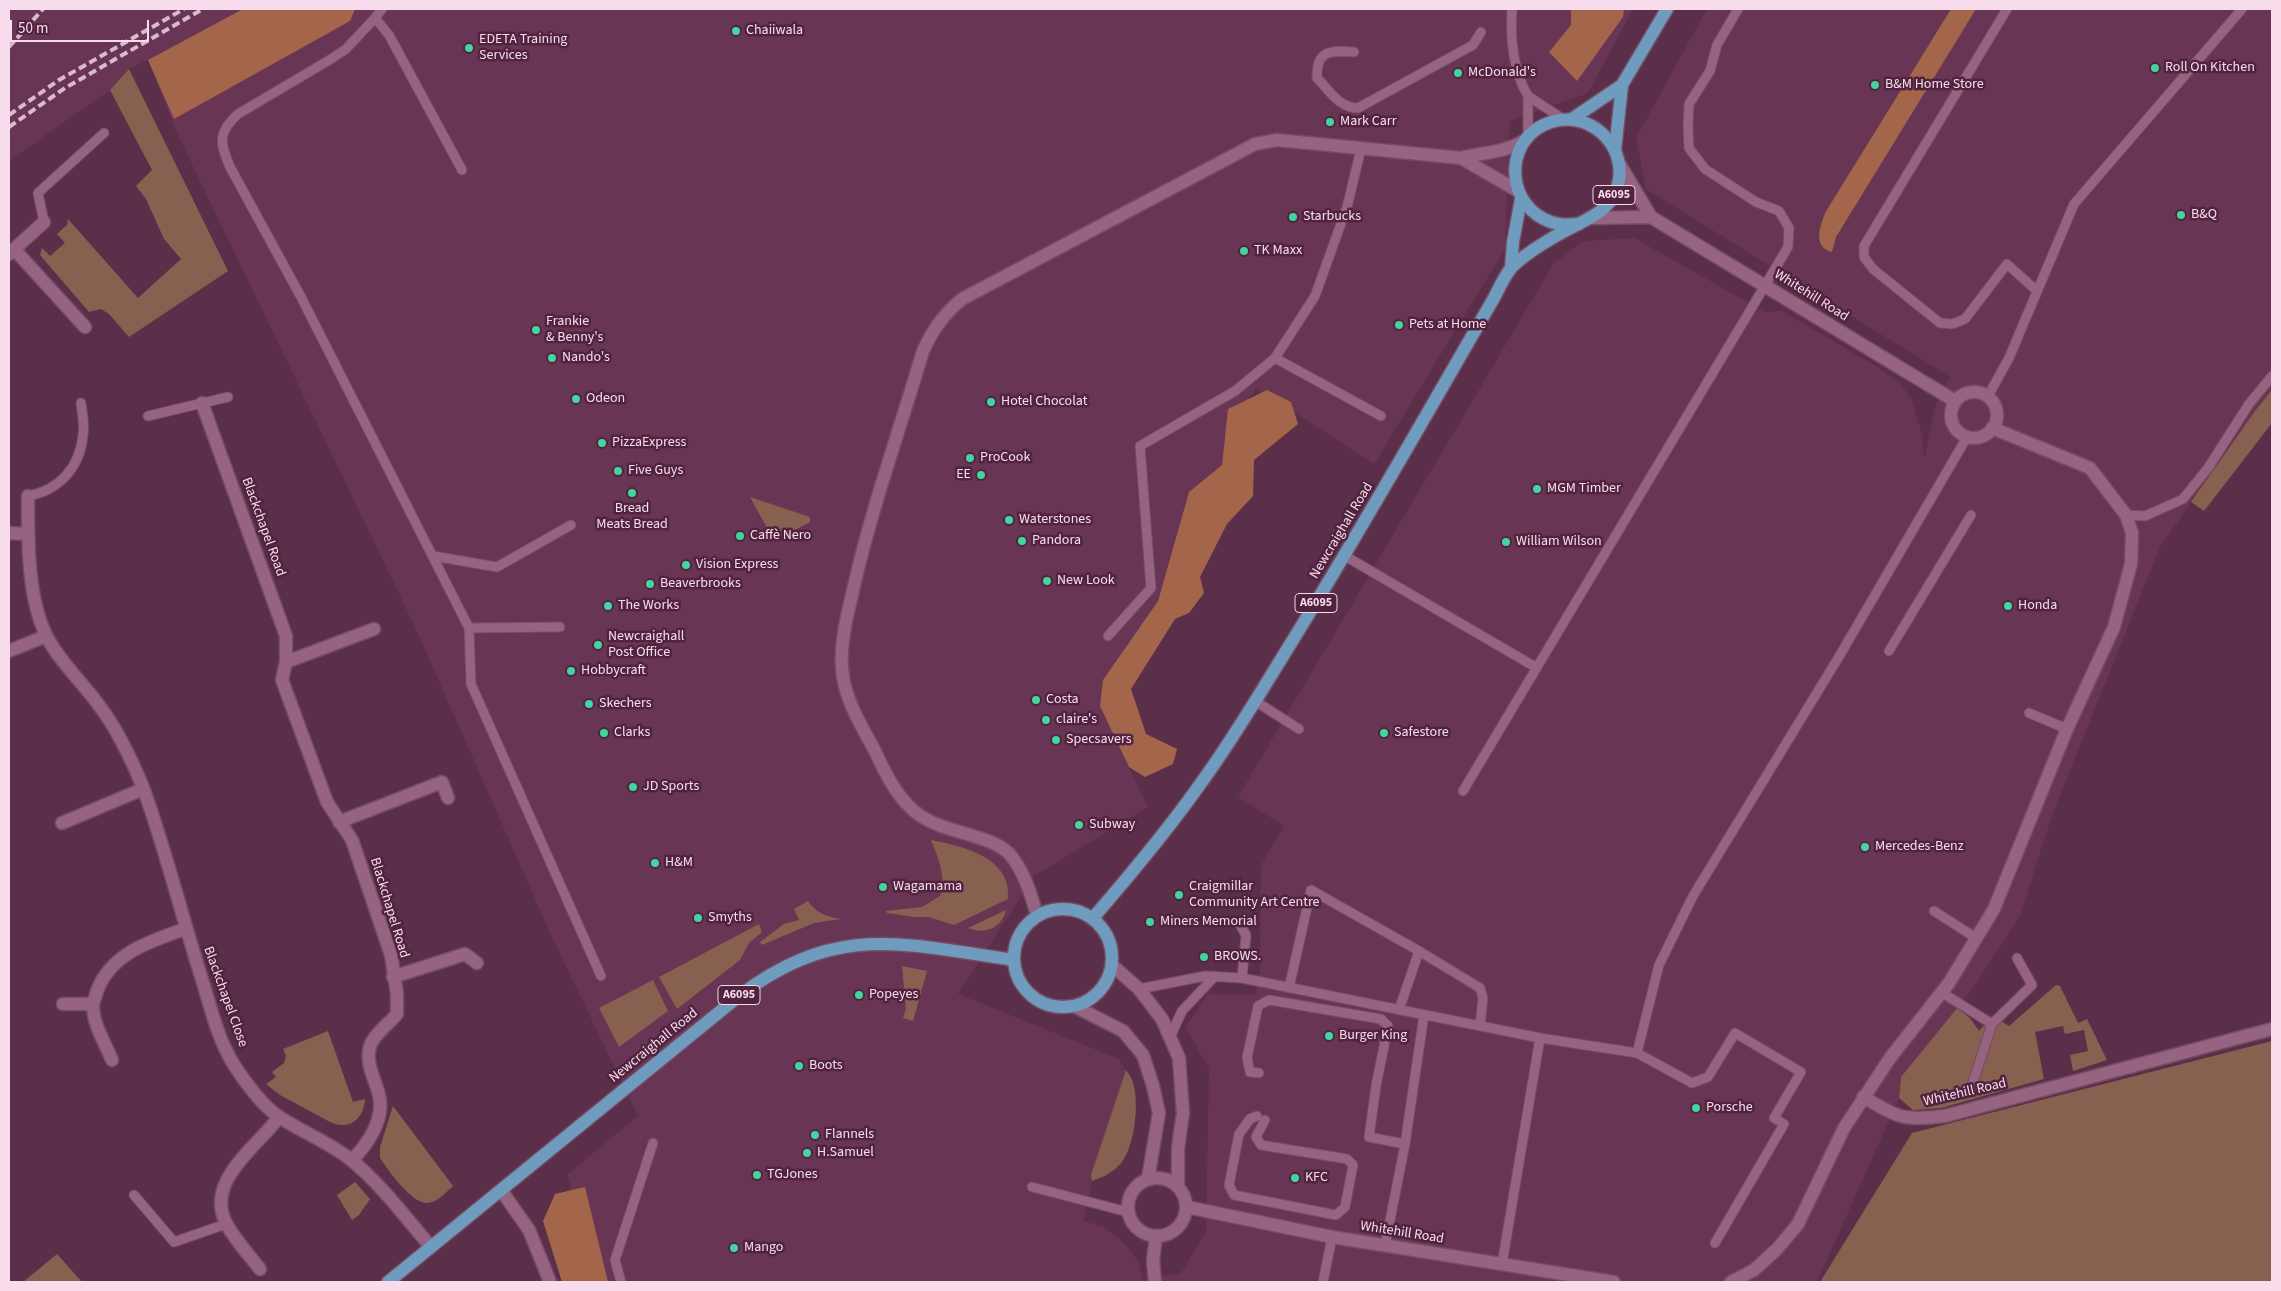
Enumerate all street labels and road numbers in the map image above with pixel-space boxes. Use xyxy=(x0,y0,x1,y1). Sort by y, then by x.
road number: A6095 xyxy=(1593,186,1635,204)
street label: Whitehill Road xyxy=(1771,266,1851,326)
street label: Blackchapel Road xyxy=(237,475,289,579)
street label: Newcraighall Road xyxy=(1307,480,1377,582)
road number: A6095 xyxy=(1295,594,1337,612)
street label: Blackchapel Road xyxy=(366,856,412,960)
street label: Blackchapel Close xyxy=(199,944,251,1050)
road number: A6095 xyxy=(718,986,760,1004)
street label: Newcraighall Road xyxy=(606,1005,702,1087)
street label: Whitehill Road xyxy=(1922,1075,2008,1111)
street label: Whitehill Road xyxy=(1359,1218,1445,1248)

